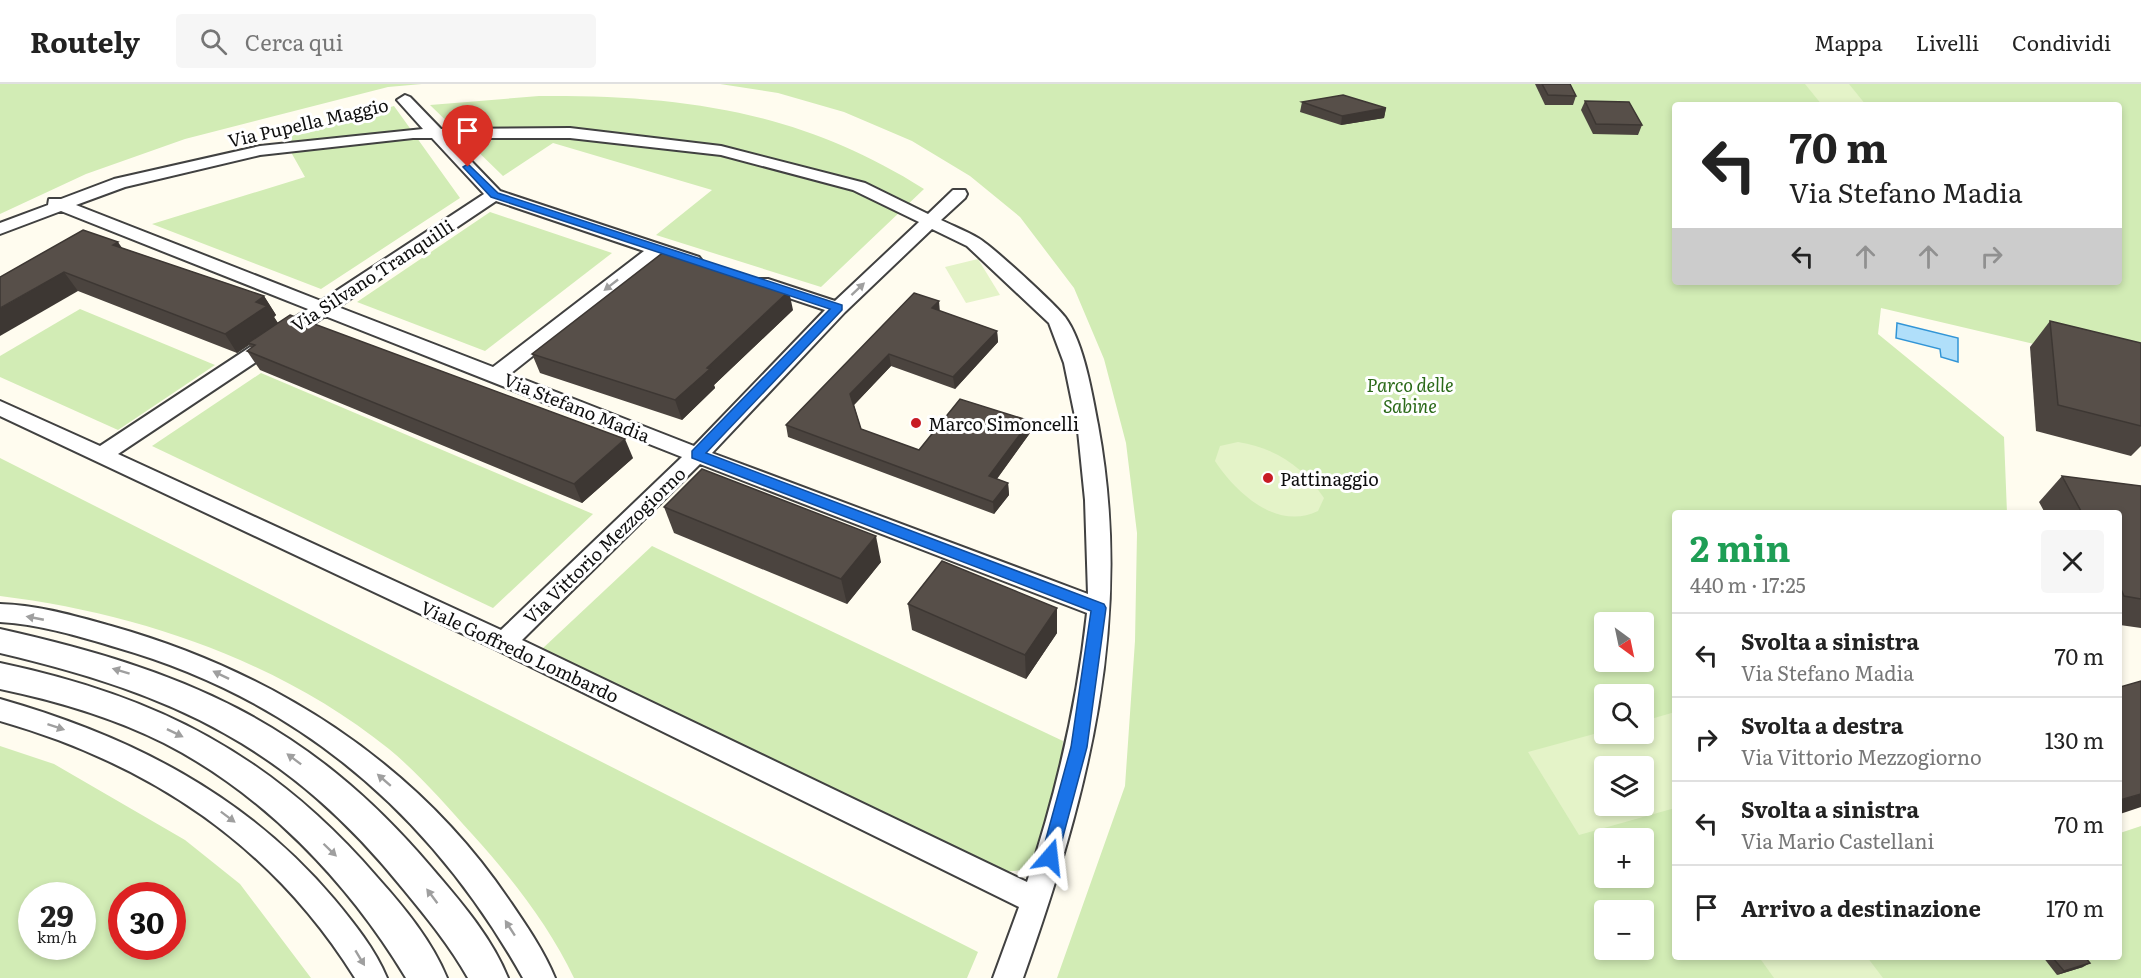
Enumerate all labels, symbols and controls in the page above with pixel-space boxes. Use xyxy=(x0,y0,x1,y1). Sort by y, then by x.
search box xyxy=(176,14,596,68)
text: Routely xyxy=(30,20,140,62)
icon: search xyxy=(197,25,230,58)
text: Cerca qui xyxy=(245,25,343,58)
text: Mappa xyxy=(1814,26,1883,57)
text: Livelli xyxy=(1916,26,1979,57)
text: Condividi xyxy=(2012,26,2111,57)
street label: Via Pupella Maggio xyxy=(225,90,391,154)
pin xyxy=(442,105,493,167)
icon: arrive xyxy=(451,114,484,147)
text: 70 m xyxy=(1789,114,1888,176)
icon: left xyxy=(1690,126,1768,204)
text: Via Stefano Madia xyxy=(1789,171,2023,211)
street label: Via Silvano Tranquilli xyxy=(285,212,459,338)
icon: left xyxy=(1786,240,1819,273)
icon: ahead xyxy=(1849,240,1882,273)
icon: ahead xyxy=(1912,240,1945,273)
icon: right xyxy=(1975,240,2008,273)
one-way arrow xyxy=(603,278,618,290)
one-way arrow xyxy=(850,282,865,296)
street label: Via Stefano Madia xyxy=(500,365,655,449)
park label: Parco delle Sabine xyxy=(1367,371,1453,419)
place label: Marco Simoncelli xyxy=(928,410,1079,437)
marker: Marco Simoncelli xyxy=(909,416,923,430)
street label: Via Vittorio Mezzogiorno xyxy=(517,460,691,630)
place label: Pattinaggio xyxy=(1280,465,1379,492)
marker: Pattinaggio xyxy=(1261,471,1275,485)
text: 2 min xyxy=(1690,520,1791,573)
button: close xyxy=(2041,530,2104,593)
text: 440 m · 17:25 xyxy=(1690,569,1806,599)
street label: Viale Goffredo Lombardo xyxy=(416,593,624,709)
north arrow xyxy=(1594,612,1654,672)
map controls xyxy=(1594,612,1654,960)
one-way arrow xyxy=(26,613,45,622)
text: Svolta a sinistra xyxy=(1741,624,1919,657)
icon: left xyxy=(1690,639,1723,672)
text: 70 m xyxy=(2054,639,2104,672)
text: Via Stefano Madia xyxy=(1741,657,1914,687)
one-way arrow xyxy=(112,666,130,675)
one-way arrow xyxy=(213,670,230,679)
button: search xyxy=(1594,684,1654,744)
text: Svolta a destra xyxy=(1741,708,1903,741)
one-way arrow xyxy=(47,723,65,732)
icon: right xyxy=(1690,723,1723,756)
text: 130 m xyxy=(2045,723,2104,756)
one-way arrow xyxy=(166,729,183,738)
text: Via Vittorio Mezzogiorno xyxy=(1741,741,1982,771)
one-way arrow xyxy=(287,753,302,765)
button: layers xyxy=(1594,756,1654,816)
one-way arrow xyxy=(377,774,392,787)
text: Svolta a sinistra xyxy=(1741,792,1919,825)
icon: left xyxy=(1690,807,1723,840)
text: 70 m xyxy=(2054,807,2104,840)
one-way arrow xyxy=(220,811,235,823)
position arrow xyxy=(1018,825,1082,889)
text: Via Mario Castellani xyxy=(1741,825,1934,855)
button: + xyxy=(1594,828,1654,888)
one-way arrow xyxy=(322,843,336,857)
speed limit sign: 30 xyxy=(108,882,186,960)
one-way arrow xyxy=(426,888,438,904)
icon: arrive xyxy=(1690,891,1723,924)
text: Arrivo a destinazione xyxy=(1741,891,1981,924)
text: 170 m xyxy=(2046,891,2104,924)
text: 29 xyxy=(40,892,74,936)
button: − xyxy=(1594,900,1654,960)
one-way arrow xyxy=(505,920,516,936)
text: km/h xyxy=(37,925,77,948)
one-way arrow xyxy=(355,950,366,966)

